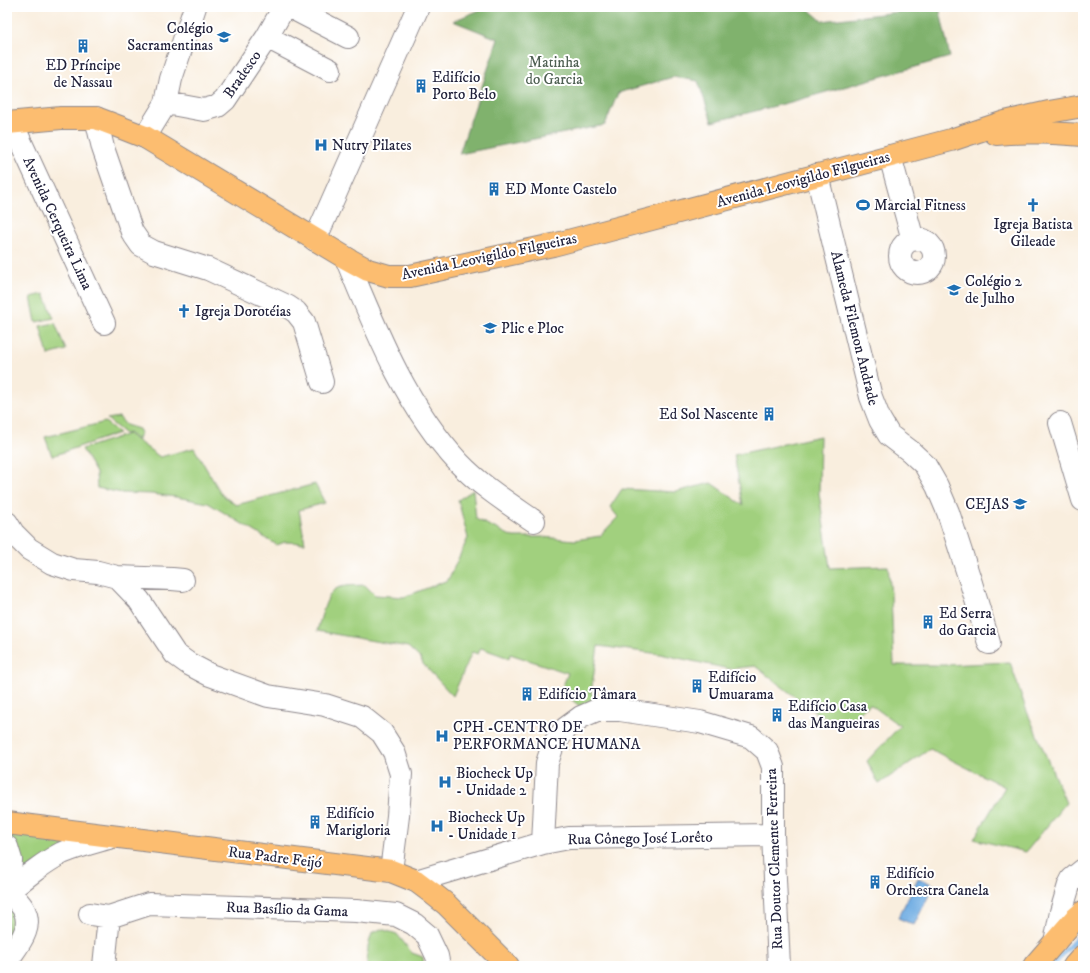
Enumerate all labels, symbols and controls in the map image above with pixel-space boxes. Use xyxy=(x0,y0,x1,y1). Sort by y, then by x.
place label: Colégio Sacramentinas xyxy=(127,19,213,55)
school or university icon: Colégio Sacramentinas xyxy=(216,29,232,45)
building icon: ED Príncipe de Nassau xyxy=(75,38,91,54)
street label: Bradesco xyxy=(219,47,266,102)
park label: Matinha do Garcia xyxy=(525,53,583,89)
place label: ED Príncipe de Nassau xyxy=(45,56,121,92)
place label: Edifício Porto Belo xyxy=(432,68,496,104)
building icon: Edifício Porto Belo xyxy=(413,78,429,94)
place label: Nutry Pilates xyxy=(332,136,411,155)
hospital icon: Nutry Pilates xyxy=(313,137,329,153)
street label: Avenida Leovigildo Filgueiras xyxy=(714,147,892,212)
street label: Avenida Cerqueira Lima xyxy=(18,154,97,293)
place label: ED Monte Castelo xyxy=(505,180,617,199)
building icon: ED Monte Castelo xyxy=(486,181,502,197)
place label: Marcial Fitness xyxy=(874,196,966,215)
sports icon: Marcial Fitness xyxy=(855,197,871,213)
church icon: Igreja Batista Gileade xyxy=(1025,197,1041,213)
place label: Igreja Batista Gileade xyxy=(993,215,1073,251)
street label: Avenida Leovigildo Filgueiras xyxy=(400,229,578,284)
street label: Alameda Filemon Andrade xyxy=(826,249,883,407)
place label: Colégio 2 de Julho xyxy=(965,272,1023,308)
school or university icon: Colégio 2 de Julho xyxy=(946,282,962,298)
place label: Igreja Dorotéias xyxy=(195,302,291,321)
church icon: Igreja Dorotéias xyxy=(176,303,192,319)
place label: Plic e Ploc xyxy=(501,319,565,338)
school or university icon: Plic e Ploc xyxy=(482,320,498,336)
place label: Ed Sol Nascente xyxy=(659,405,758,424)
building icon: Ed Sol Nascente xyxy=(761,406,777,422)
place label: CEJAS xyxy=(965,495,1009,514)
school or university icon: CEJAS xyxy=(1012,496,1028,512)
place label: Ed Serra do Garcia xyxy=(939,604,997,640)
building icon: Ed Serra do Garcia xyxy=(920,614,936,630)
place label: Edifício Umuarama xyxy=(708,668,774,704)
building icon: Edifício Umuarama xyxy=(689,678,705,694)
place label: Edifício Tâmara xyxy=(538,685,637,704)
building icon: Edifício Tâmara xyxy=(519,686,535,702)
place label: Edifício Casa das Mangueiras xyxy=(788,697,880,733)
building icon: Edifício Casa das Mangueiras xyxy=(769,707,785,723)
place label: CPH -CENTRO DE PERFORMANCE HUMANA xyxy=(453,718,641,754)
hospital icon: CPH -CENTRO DE PERFORMANCE HUMANA xyxy=(434,728,450,744)
place label: Biocheck Up - Unidade 2 xyxy=(456,764,533,800)
street label: Rua Doutor Clemente Ferreira xyxy=(762,767,787,950)
hospital icon: Biocheck Up - Unidade 2 xyxy=(437,774,453,790)
place label: Edifício Marigloria xyxy=(326,804,391,840)
place label: Biocheck Up - Unidade 1 xyxy=(448,808,525,844)
building icon: Edifício Marigloria xyxy=(307,814,323,830)
hospital icon: Biocheck Up - Unidade 1 xyxy=(429,818,445,834)
street label: Rua Cônego José Lorêto xyxy=(567,828,713,849)
street label: Rua Padre Feijó xyxy=(227,842,323,873)
place label: Edifício Orchestra Canela xyxy=(886,864,989,900)
building icon: Edifício Orchestra Canela xyxy=(867,874,883,890)
street label: Rua Basílio da Gama xyxy=(226,898,349,921)

